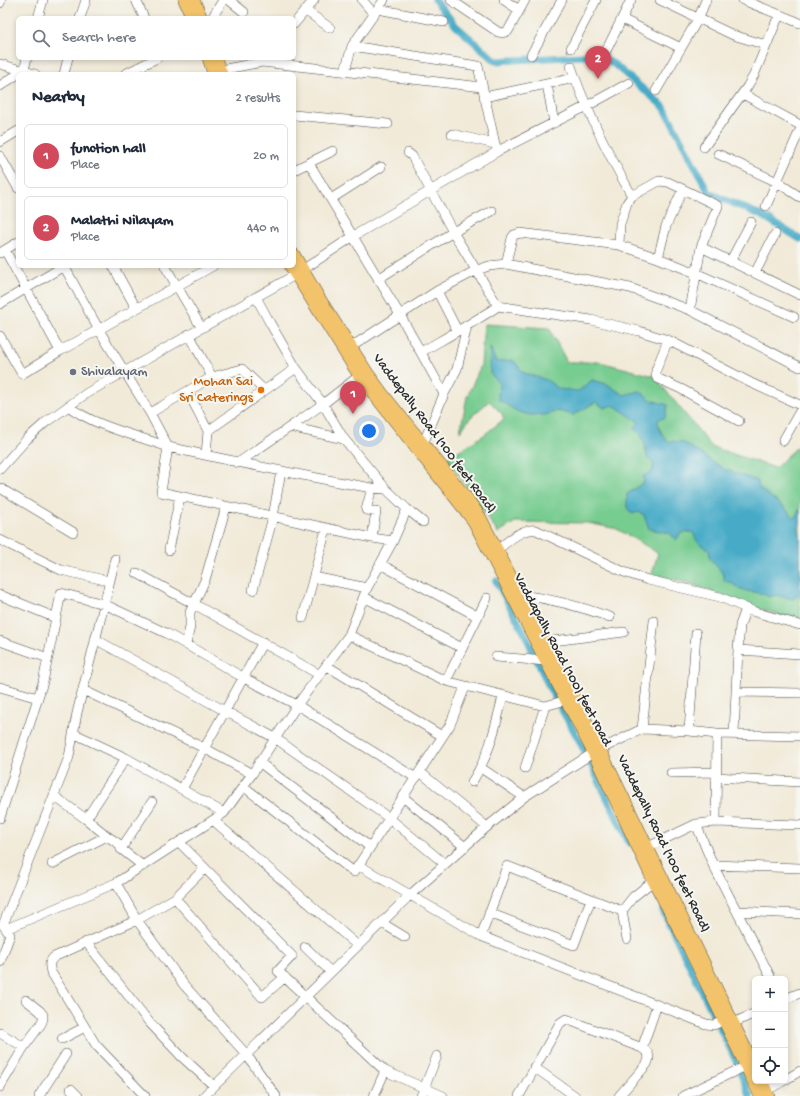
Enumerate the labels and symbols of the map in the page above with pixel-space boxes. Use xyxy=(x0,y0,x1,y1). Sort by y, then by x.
pin: 2 xyxy=(585,46,611,79)
street label: Vaddepally Road (100 feet Road) xyxy=(368,350,500,517)
place label: Shivalayam xyxy=(81,364,148,381)
marker: Shivalayam xyxy=(68,367,78,377)
place label: Mohan Sai Sri Caterings xyxy=(179,374,254,407)
pin: 1 xyxy=(340,381,366,414)
marker: Mohan Sai Sri Caterings xyxy=(256,385,266,395)
your location xyxy=(359,421,379,441)
street label: Vaddapally Road (100) feet road xyxy=(509,570,616,751)
street label: Vaddepally Road (100 feet Road) xyxy=(612,752,713,935)

